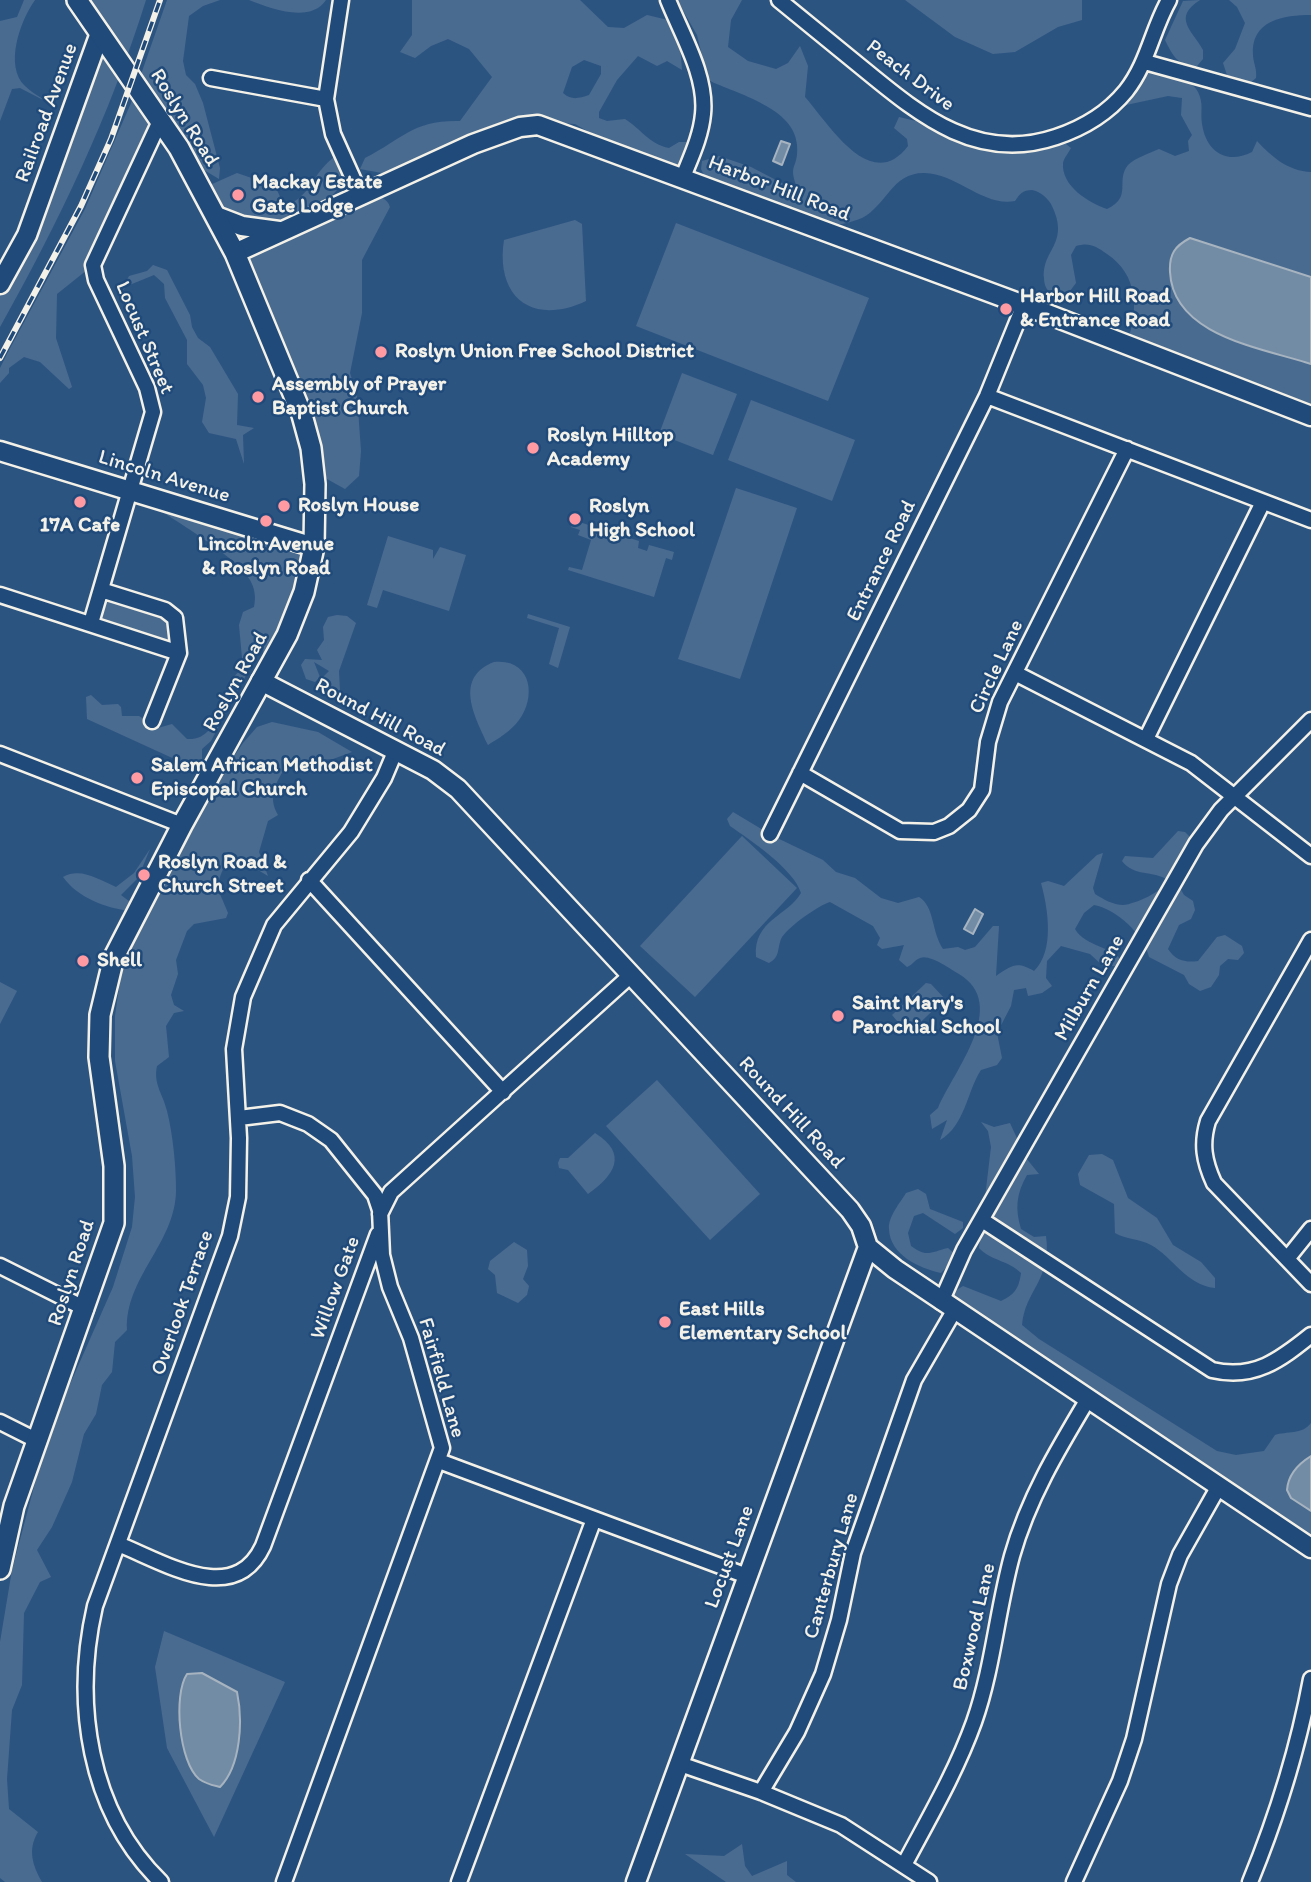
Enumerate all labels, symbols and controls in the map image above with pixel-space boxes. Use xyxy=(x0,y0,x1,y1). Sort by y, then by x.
street label: Peach Drive xyxy=(861,35,959,117)
street label: Railroad Avenue xyxy=(10,40,84,186)
street label: Roslyn Road xyxy=(144,65,224,171)
street label: Harbor Hill Road xyxy=(704,150,854,228)
place label: Mackay Estate Gate Lodge xyxy=(252,170,383,220)
marker: Mackay Estate Gate Lodge xyxy=(230,187,246,203)
street label: Locust Street xyxy=(109,278,179,398)
place label: Harbor Hill Road & Entrance Road xyxy=(1020,284,1170,334)
marker: Harbor Hill Road & Entrance Road xyxy=(998,301,1014,317)
place label: Roslyn Union Free School District xyxy=(395,339,694,365)
marker: Roslyn Union Free School District xyxy=(373,344,389,360)
place label: Assembly of Prayer Baptist Church xyxy=(272,372,446,422)
marker: Assembly of Prayer Baptist Church xyxy=(250,389,266,405)
place label: Roslyn Hilltop Academy xyxy=(547,423,674,473)
marker: Roslyn Hilltop Academy xyxy=(525,440,541,456)
street label: Lincoln Avenue xyxy=(95,445,233,509)
place label: Roslyn House xyxy=(298,493,419,519)
marker: 17A Cafe xyxy=(72,494,88,510)
place label: Roslyn High School xyxy=(589,494,695,544)
street label: Entrance Road xyxy=(842,496,922,626)
marker: Roslyn House xyxy=(276,498,292,514)
marker: Roslyn High School xyxy=(567,511,583,527)
place label: 17A Cafe xyxy=(40,513,120,539)
marker: Lincoln Avenue & Roslyn Road xyxy=(258,513,274,529)
place label: Lincoln Avenue & Roslyn Road xyxy=(198,532,334,582)
street label: Circle Lane xyxy=(964,616,1030,718)
street label: Roslyn Road xyxy=(198,628,274,736)
street label: Round Hill Road xyxy=(310,673,450,763)
place label: Salem African Methodist Episcopal Church xyxy=(151,753,373,803)
marker: Salem African Methodist Episcopal Church xyxy=(129,770,145,786)
place label: Roslyn Road & Church Street xyxy=(158,850,287,900)
marker: Roslyn Road & Church Street xyxy=(136,867,152,883)
street label: Milburn Lane xyxy=(1049,930,1131,1046)
place label: Shell xyxy=(97,948,142,974)
marker: Shell xyxy=(75,953,91,969)
place label: Saint Mary's Parochial School xyxy=(852,991,1001,1041)
marker: Saint Mary's Parochial School xyxy=(830,1008,846,1024)
street label: Round Hill Road xyxy=(733,1052,849,1174)
street label: Roslyn Road xyxy=(43,1217,101,1329)
street label: Overlook Terrace xyxy=(146,1227,220,1379)
street label: Willow Gate xyxy=(306,1233,366,1343)
place label: East Hills Elementary School xyxy=(679,1297,846,1347)
marker: East Hills Elementary School xyxy=(657,1314,673,1330)
street label: Fairfield Lane xyxy=(412,1315,470,1441)
street label: Canterbury Lane xyxy=(799,1490,865,1642)
street label: Locust Lane xyxy=(700,1502,760,1612)
street label: Boxwood Lane xyxy=(948,1561,1002,1693)

